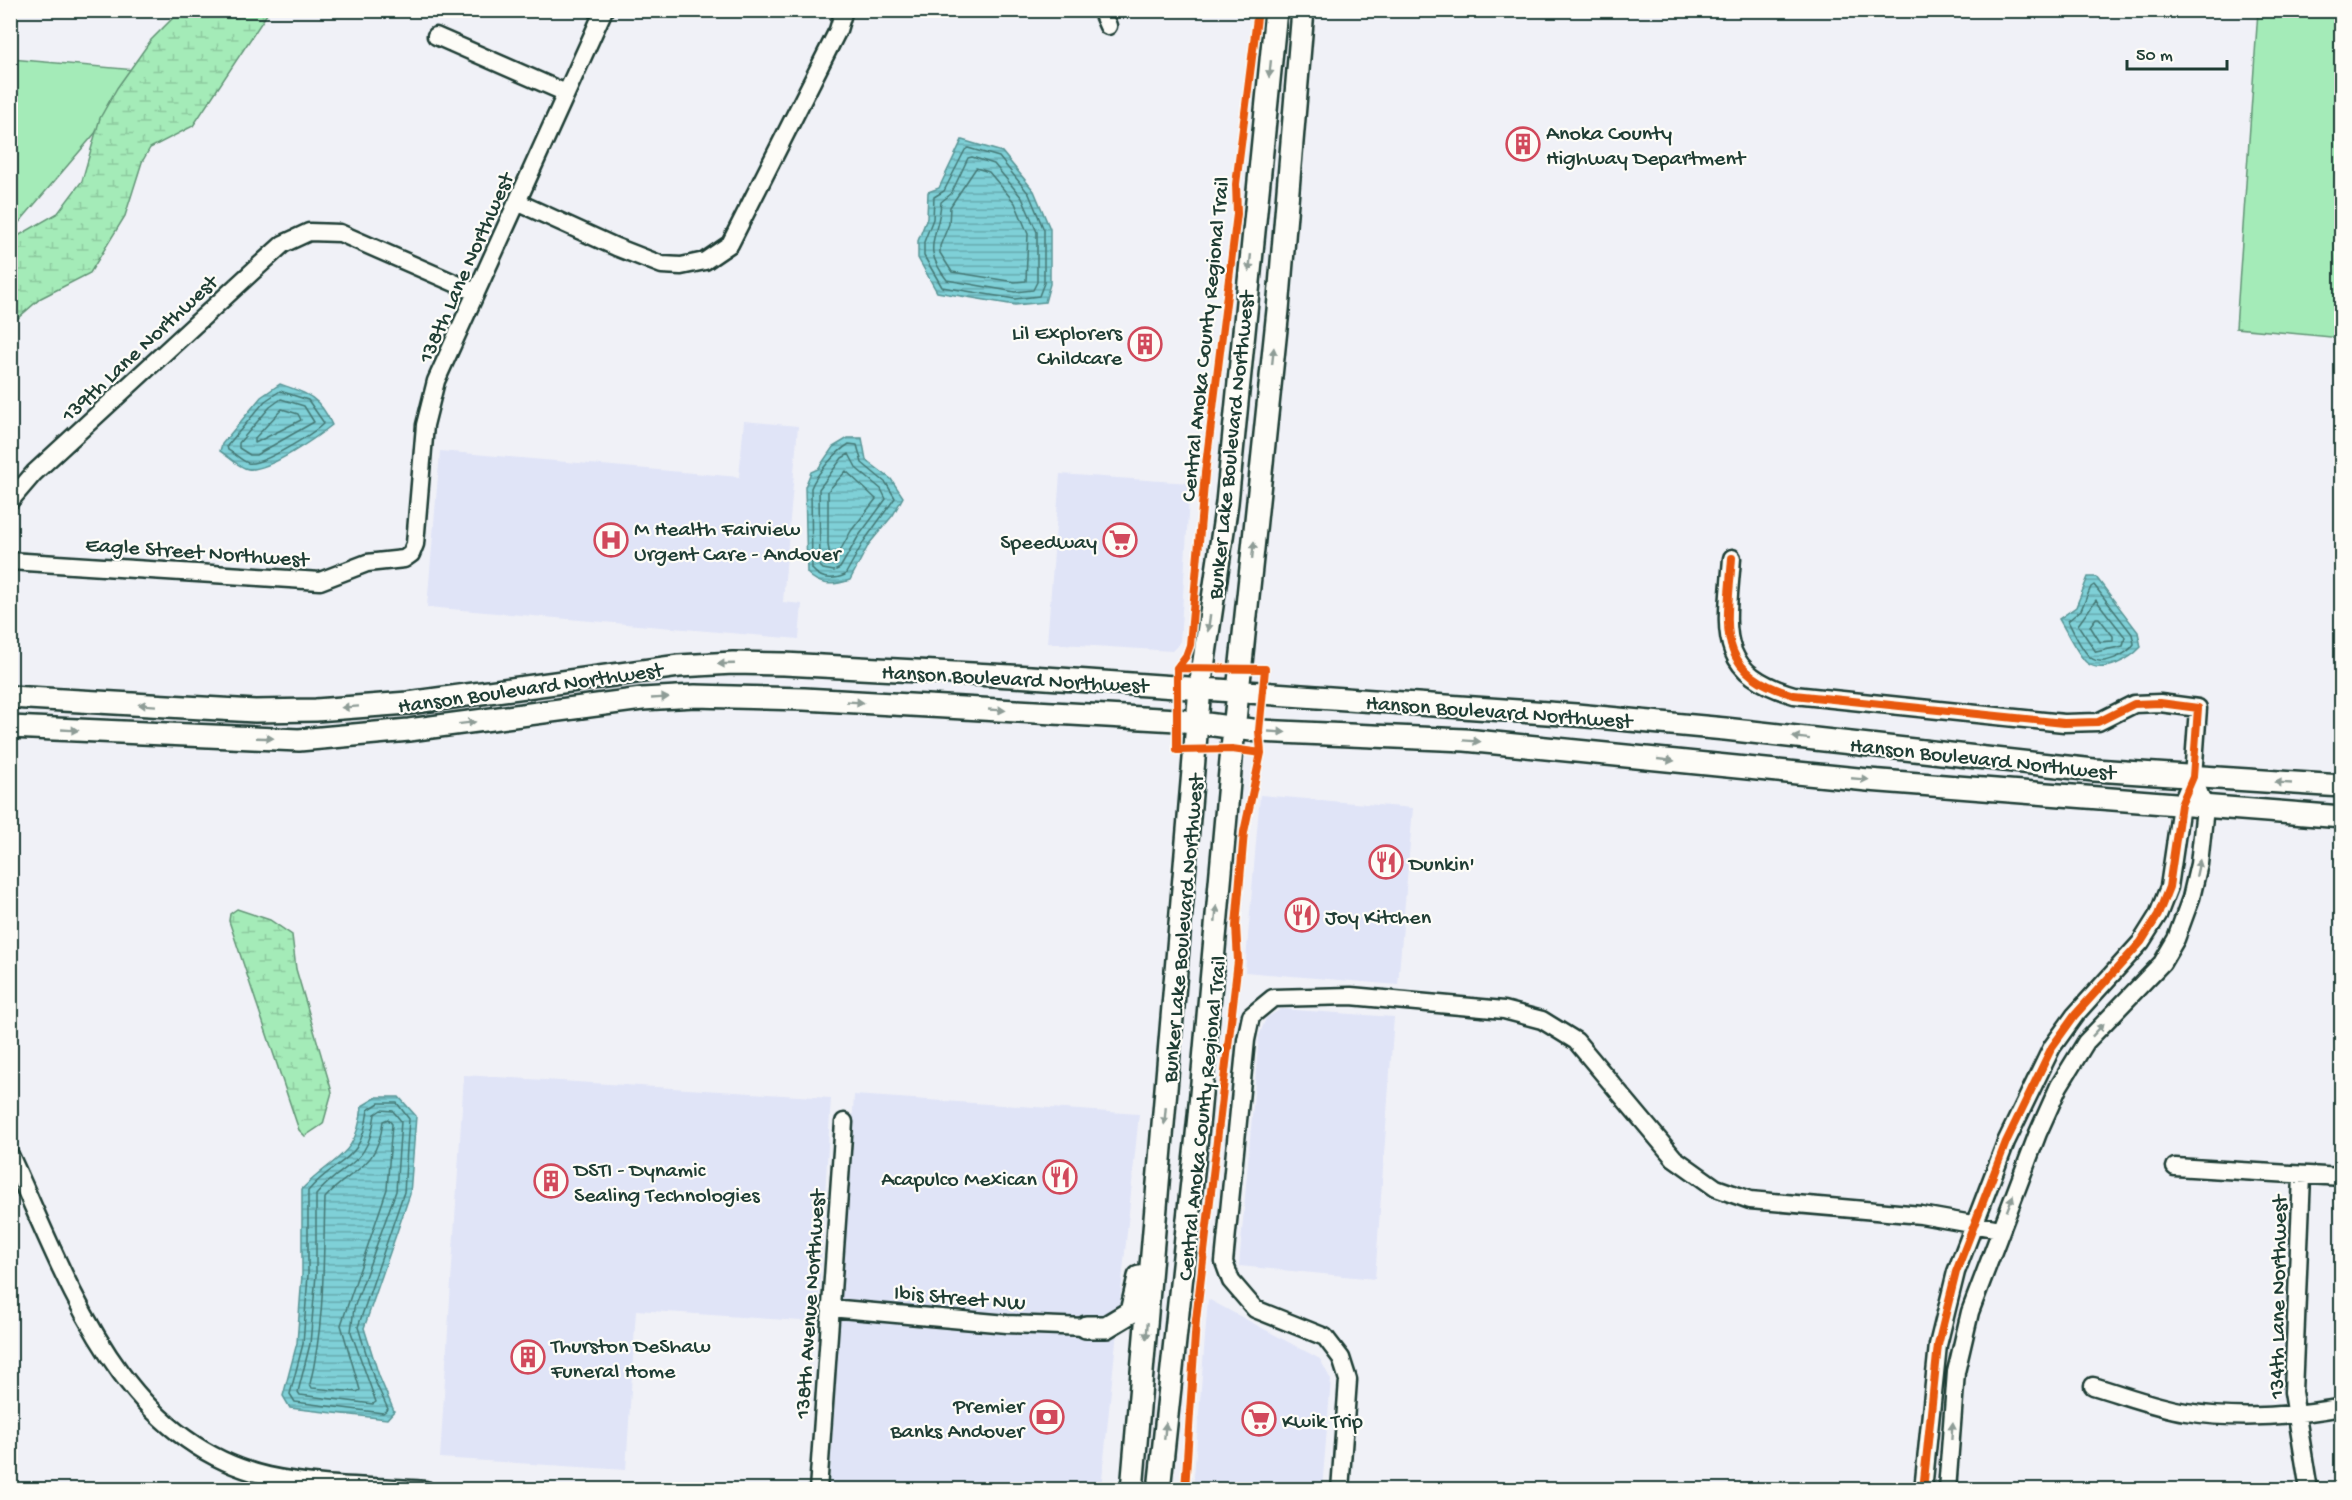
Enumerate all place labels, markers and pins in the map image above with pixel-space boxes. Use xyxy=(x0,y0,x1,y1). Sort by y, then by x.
place label: Anoka County Highway Department xyxy=(1546,122,1747,173)
building icon: Anoka County Highway Department xyxy=(1505,126,1541,162)
place label: Lil Explorers Childcare xyxy=(1012,322,1123,373)
building icon: Lil Explorers Childcare xyxy=(1127,326,1163,362)
place label: M Health Fairview Urgent Care - Andover xyxy=(634,518,842,569)
hospital icon: M Health Fairview Urgent Care - Andover xyxy=(593,522,629,558)
supermarket icon: Speedway xyxy=(1102,522,1138,558)
place label: Speedway xyxy=(1000,531,1097,557)
restaurant icon: Dunkin' xyxy=(1368,844,1404,880)
place label: Dunkin' xyxy=(1407,853,1475,879)
restaurant icon: Joy Kitchen xyxy=(1284,897,1320,933)
place label: Joy Kitchen xyxy=(1325,906,1432,932)
place label: DSTI - Dynamic Sealing Technologies xyxy=(572,1159,760,1210)
restaurant icon: Acapulco Mexican xyxy=(1042,1159,1078,1195)
building icon: DSTI - Dynamic Sealing Technologies xyxy=(533,1163,569,1199)
place label: Acapulco Mexican xyxy=(881,1168,1038,1194)
place label: Thurston DeShaw Funeral Home xyxy=(549,1335,711,1386)
building icon: Thurston DeShaw Funeral Home xyxy=(510,1339,546,1375)
place label: Premier Banks Andover xyxy=(889,1395,1026,1446)
bank icon: Premier Banks Andover xyxy=(1029,1399,1065,1435)
supermarket icon: Kwik Trip xyxy=(1241,1401,1277,1437)
place label: Kwik Trip xyxy=(1282,1410,1363,1436)

